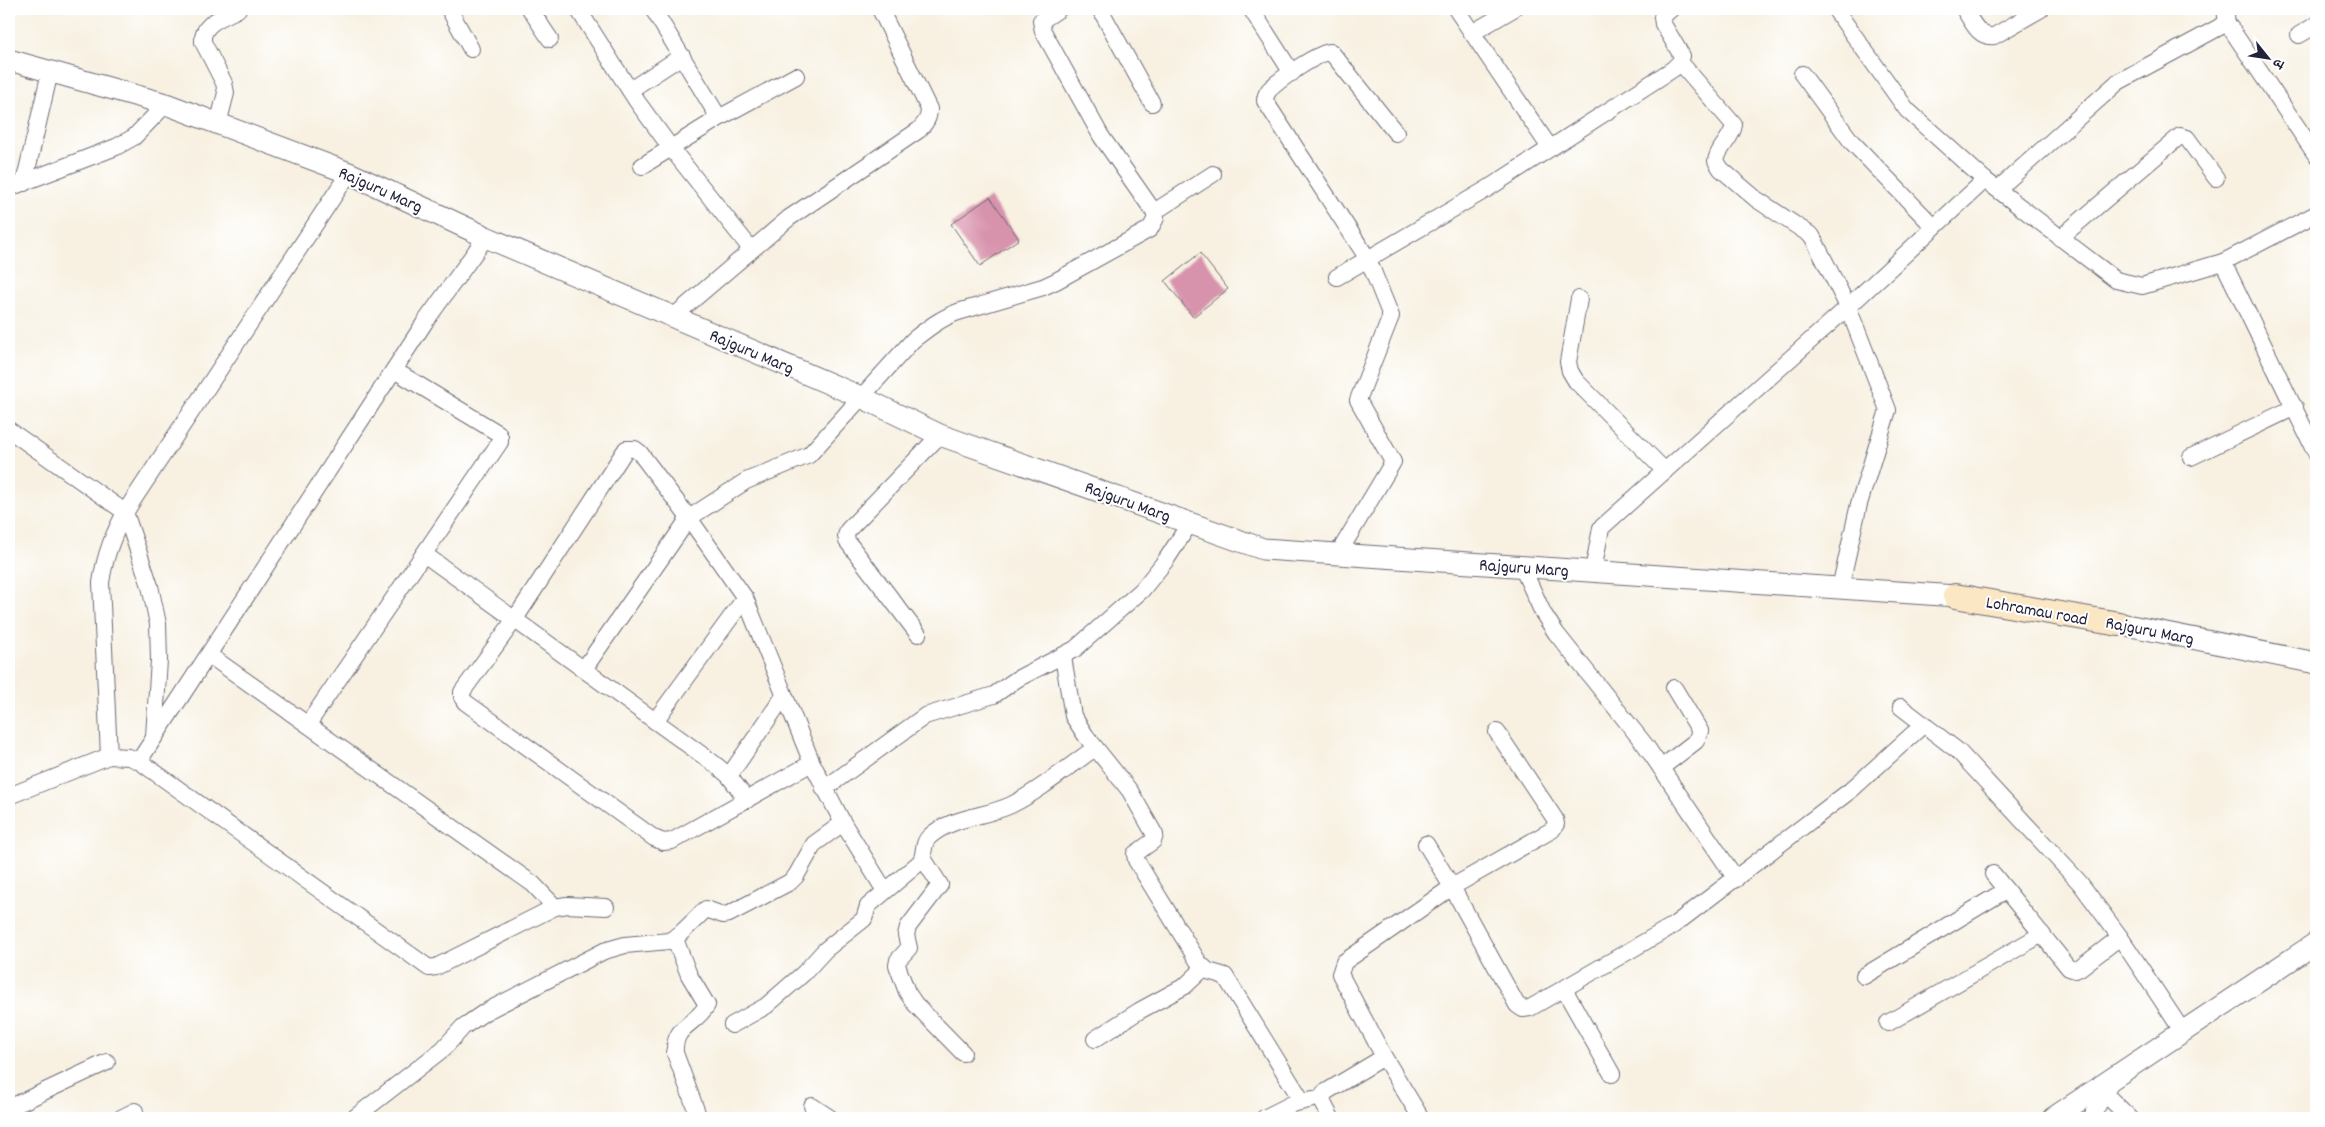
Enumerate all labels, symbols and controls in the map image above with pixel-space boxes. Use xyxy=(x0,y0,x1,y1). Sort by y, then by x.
north arrow xyxy=(2242,32,2292,82)
text: उ xyxy=(2266,54,2289,73)
street label: Rajguru Marg xyxy=(334,162,426,221)
street label: Rajguru Marg xyxy=(705,324,797,382)
street label: Rajguru Marg xyxy=(1081,476,1174,530)
street label: Rajguru Marg xyxy=(1478,554,1570,585)
street label: Lohramau road xyxy=(1984,591,2089,634)
street label: Rajguru Marg xyxy=(2103,612,2196,653)

